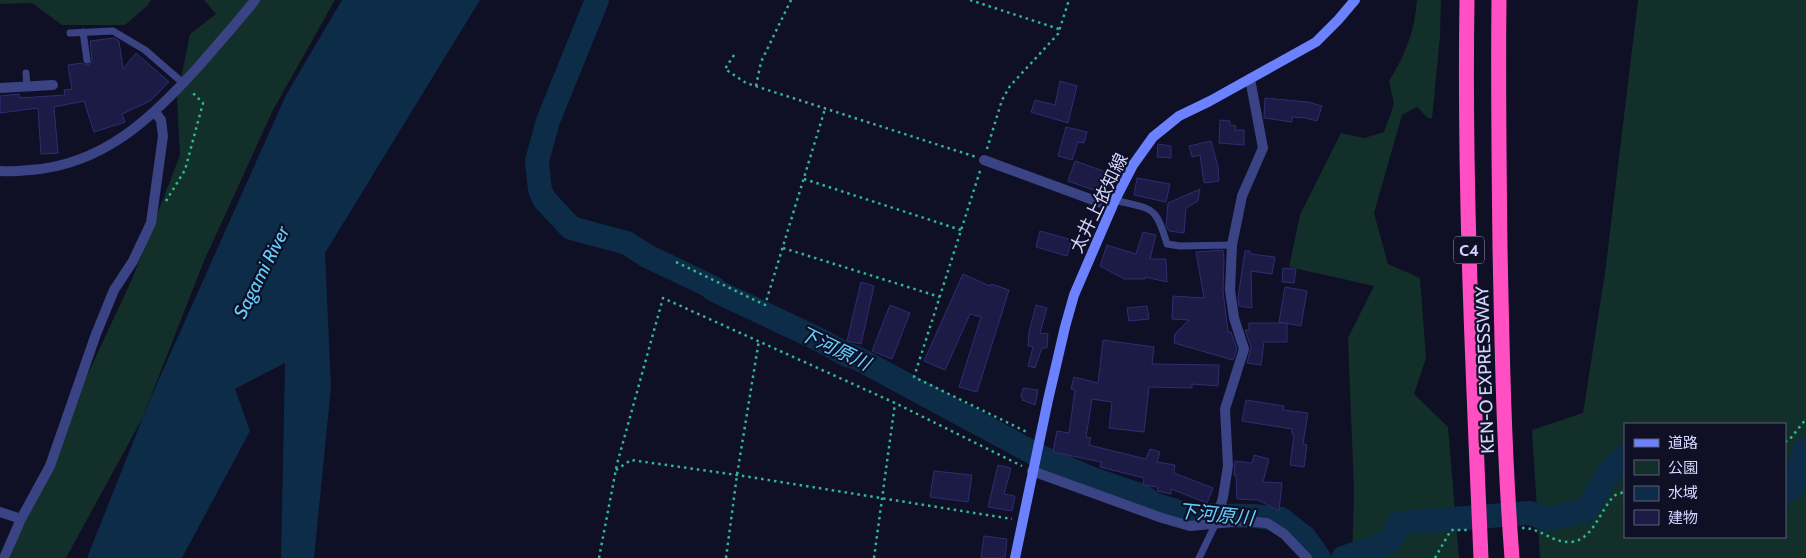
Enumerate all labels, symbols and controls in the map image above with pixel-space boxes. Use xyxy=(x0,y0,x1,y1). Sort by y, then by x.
street label: 太井上依知線 xyxy=(1065,150,1133,256)
water label: Sagami River xyxy=(228,221,295,322)
road number: C4 xyxy=(1454,236,1484,264)
street label: KEN-O EXPRESSWAY xyxy=(1471,285,1499,454)
water label: 下河原川 xyxy=(796,321,876,376)
legend xyxy=(1624,423,1786,538)
text: 道路 xyxy=(1668,434,1698,452)
text: 公園 xyxy=(1668,459,1698,477)
text: 水域 xyxy=(1668,484,1698,502)
water label: 下河原川 xyxy=(1177,499,1257,530)
text: 建物 xyxy=(1668,509,1698,527)

